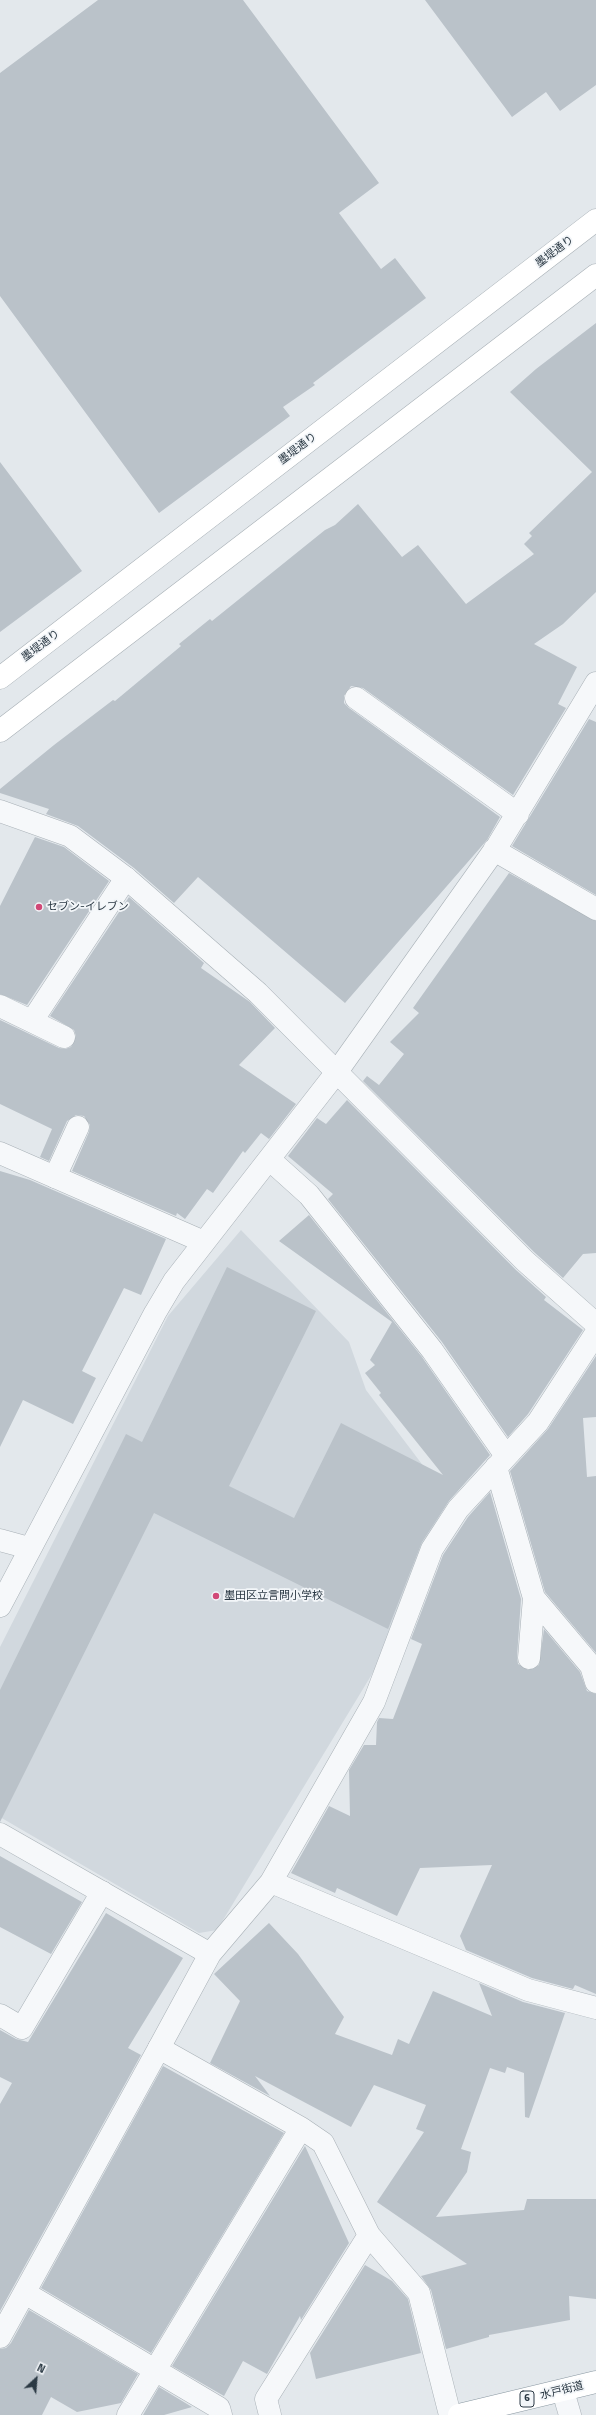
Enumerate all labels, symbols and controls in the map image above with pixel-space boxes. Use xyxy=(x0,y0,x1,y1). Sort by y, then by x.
street label: 墨堤通り xyxy=(533,233,577,271)
street label: 墨堤通り xyxy=(276,430,320,468)
street label: 墨堤通り xyxy=(19,627,63,665)
place label: セブン-イレブン xyxy=(47,900,129,914)
marker: セブン-イレブン xyxy=(34,902,44,912)
place label: 墨田区立言問小学校 xyxy=(224,1589,323,1603)
marker: 墨田区立言問小学校 xyxy=(211,1591,221,1601)
north arrow xyxy=(16,2359,56,2399)
text: N xyxy=(34,2359,48,2377)
street label: 水戸街道 xyxy=(539,2379,585,2403)
road number: 6 xyxy=(520,2391,534,2407)

